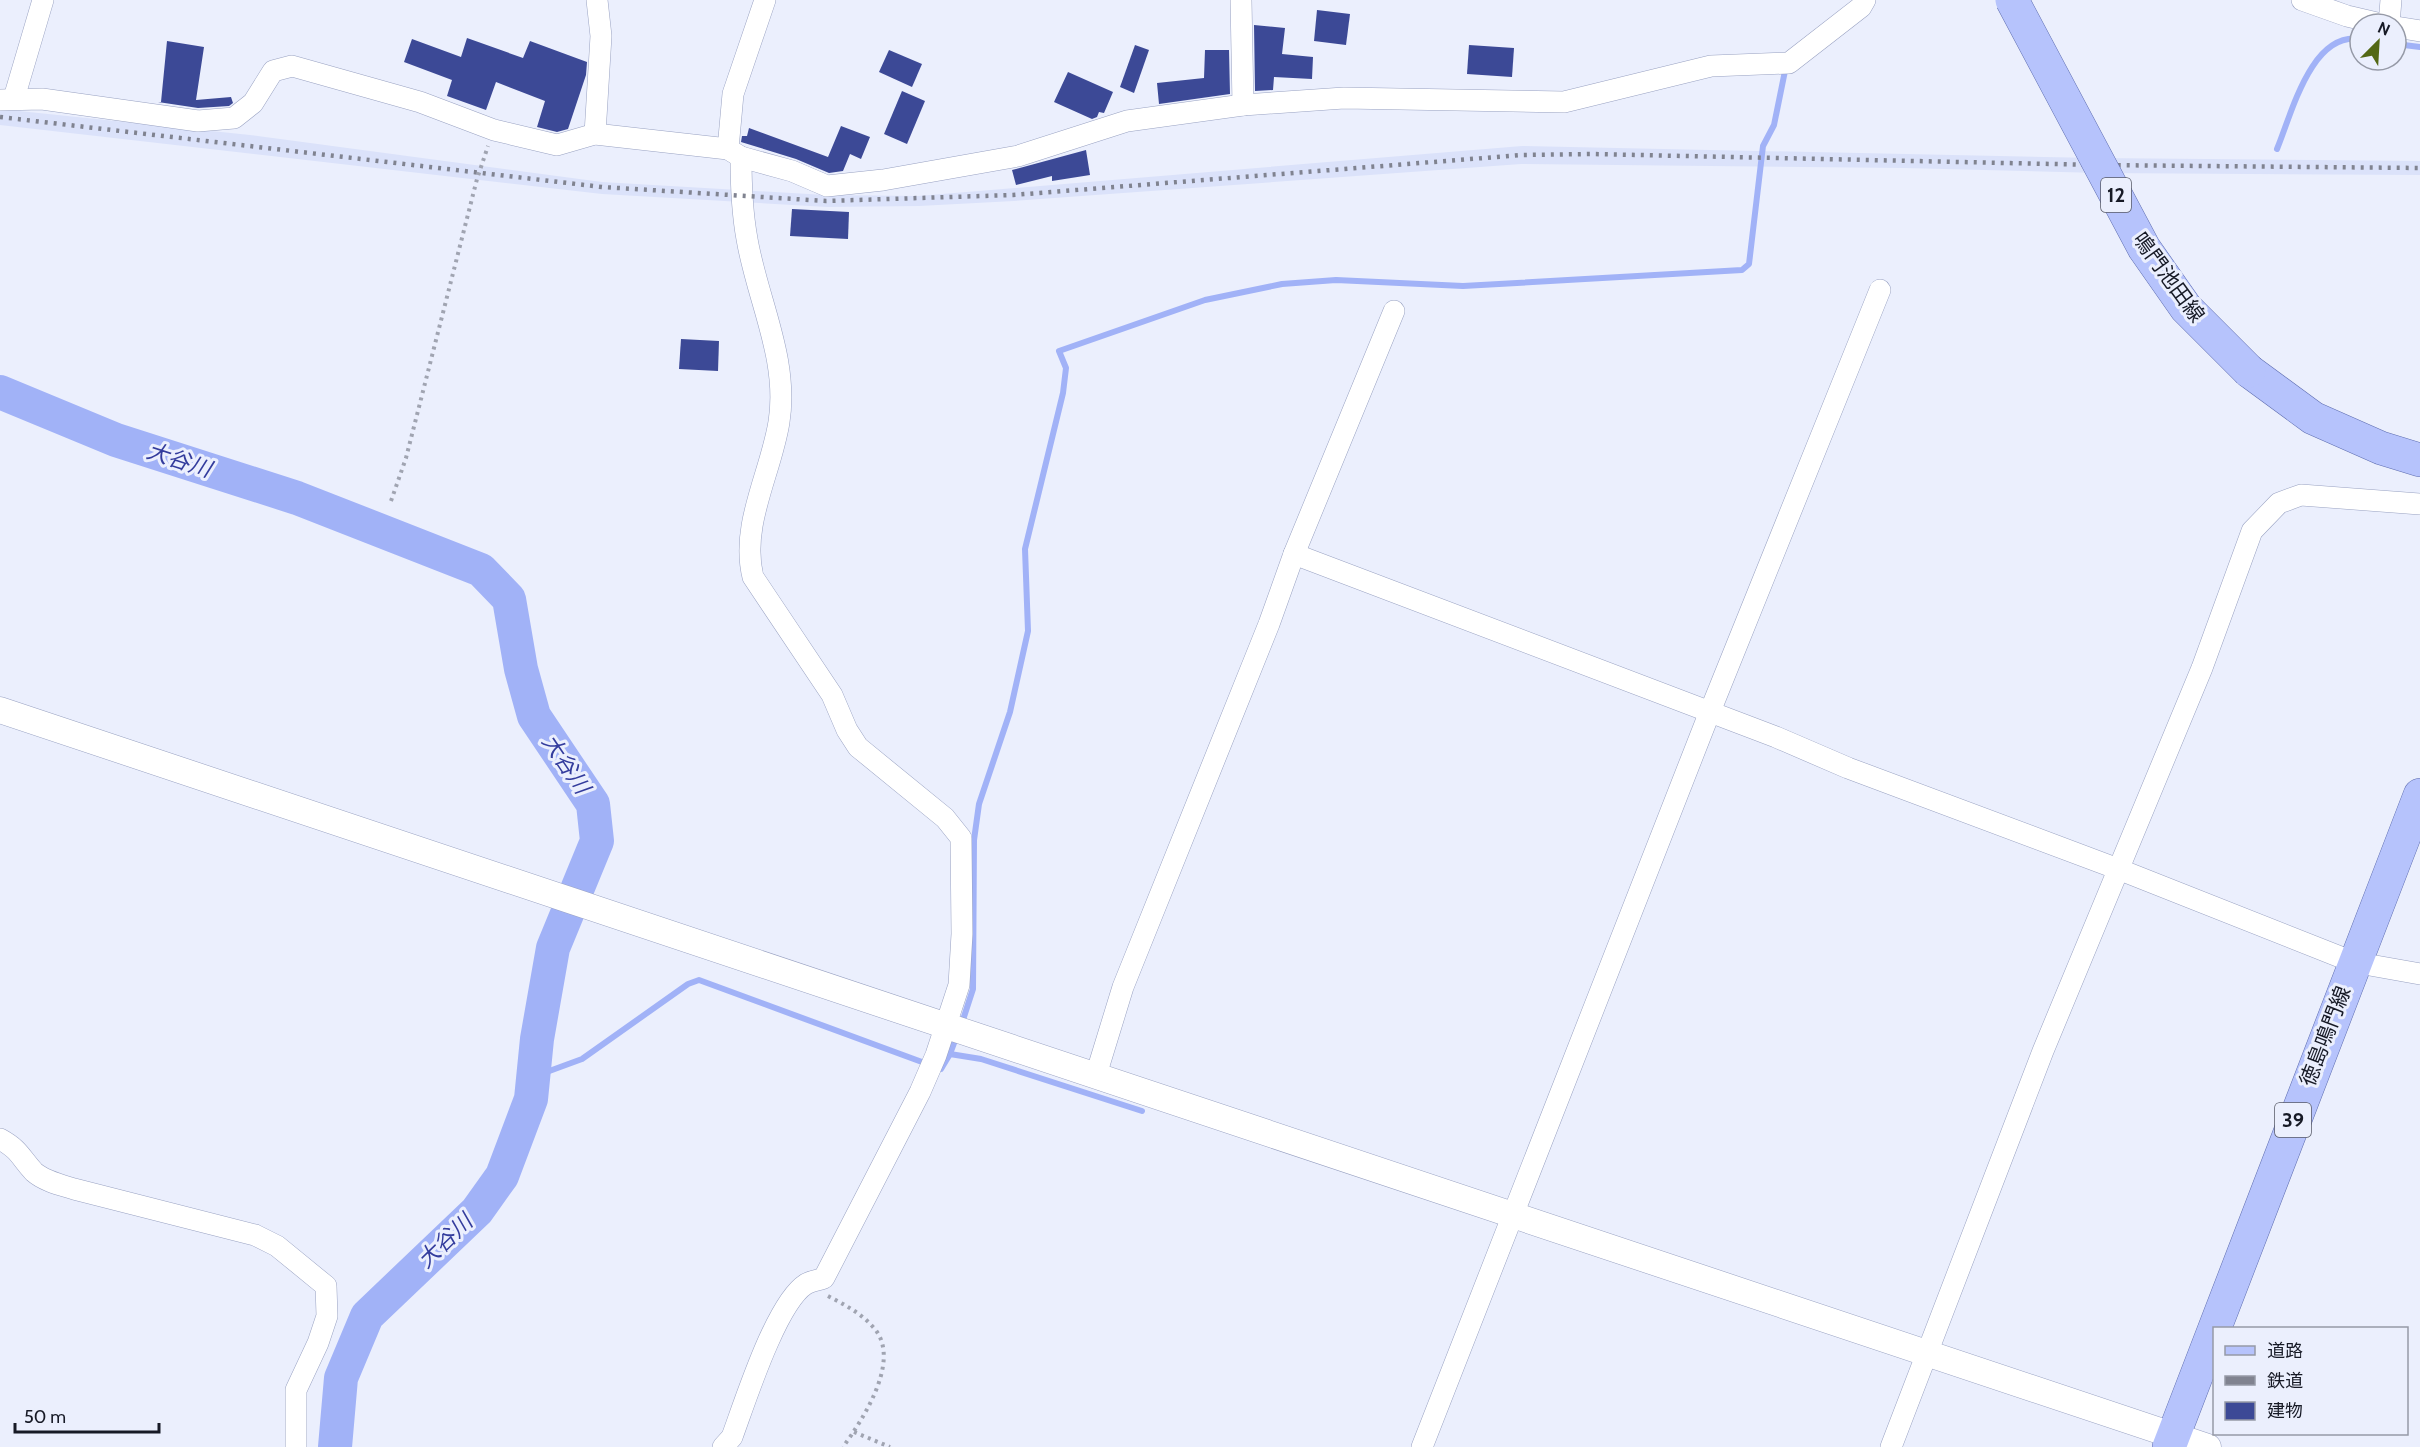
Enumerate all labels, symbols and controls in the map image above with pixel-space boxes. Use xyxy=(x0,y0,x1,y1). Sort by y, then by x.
north arrow xyxy=(2348,12,2408,72)
text: N xyxy=(2375,18,2393,40)
road number: 12 xyxy=(2101,178,2131,212)
street label: 鳴門池田線 xyxy=(2128,227,2210,327)
water label: 大谷川 xyxy=(143,437,216,484)
water label: 大谷川 xyxy=(536,729,597,801)
street label: 徳島鳴門線 xyxy=(2295,983,2355,1089)
road number: 39 xyxy=(2275,1103,2311,1137)
water label: 大谷川 xyxy=(412,1207,480,1274)
legend xyxy=(2213,1327,2408,1435)
text: 道路 xyxy=(2267,1340,2303,1362)
text: 鉄道 xyxy=(2267,1370,2303,1392)
scale bar xyxy=(15,1396,159,1434)
text: 建物 xyxy=(2267,1400,2303,1422)
text: 50 m xyxy=(24,1406,66,1428)

